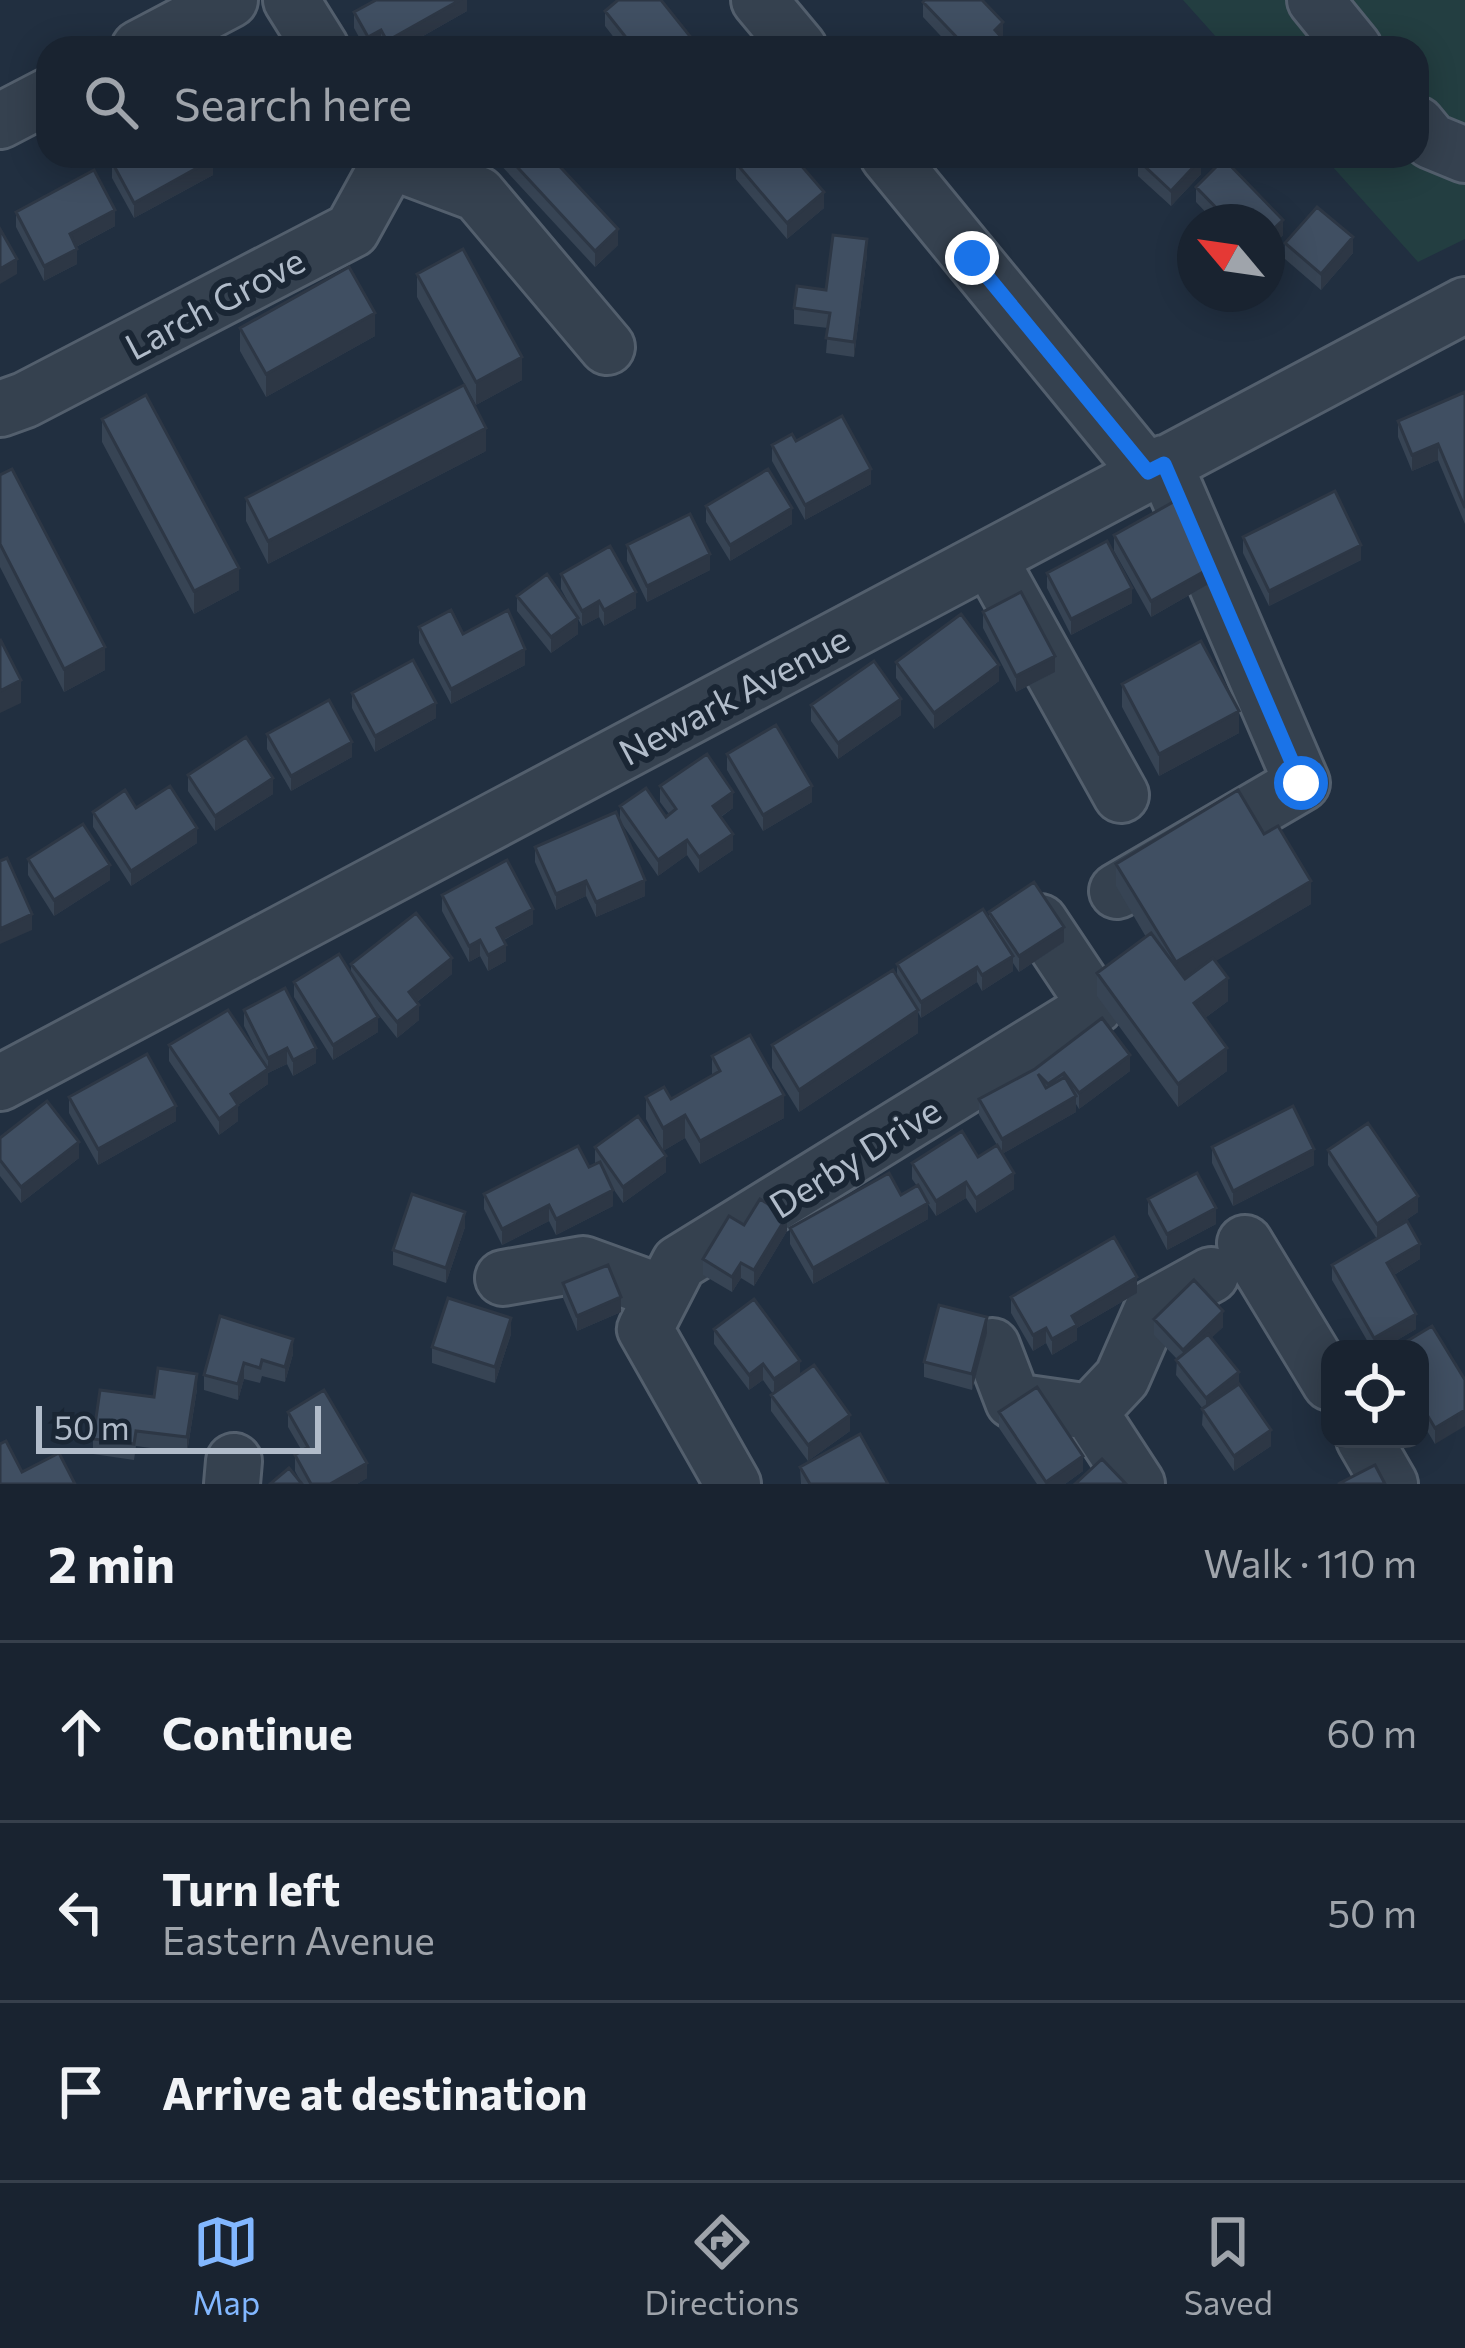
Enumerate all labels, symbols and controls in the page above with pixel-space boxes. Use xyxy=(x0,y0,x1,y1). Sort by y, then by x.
search box xyxy=(36,36,1429,168)
icon: search xyxy=(78,69,144,135)
text: Search here xyxy=(174,75,412,130)
north arrow xyxy=(1177,204,1285,312)
route end xyxy=(945,231,999,285)
street label: Larch Grove xyxy=(117,236,311,368)
street label: Newark Avenue xyxy=(611,615,855,773)
route start xyxy=(1274,756,1328,810)
street label: Derby Drive xyxy=(760,1086,948,1226)
map controls xyxy=(1321,1340,1429,1448)
button: locate xyxy=(1321,1340,1429,1448)
scale bar xyxy=(36,1400,321,1453)
text: 50 m xyxy=(54,1406,130,1447)
text: 2 min xyxy=(48,1531,175,1594)
text: Walk · 110 m xyxy=(1203,1538,1417,1586)
icon: ahead xyxy=(48,1699,114,1765)
text: Continue xyxy=(162,1704,353,1759)
text: 60 m xyxy=(1326,1708,1417,1756)
text: Turn left xyxy=(162,1860,340,1915)
icon: left xyxy=(48,1879,114,1945)
text: 50 m xyxy=(1328,1888,1417,1936)
text: Eastern Avenue xyxy=(162,1915,435,1963)
icon: arrive xyxy=(48,2059,114,2125)
text: Arrive at destination xyxy=(162,2064,588,2119)
tab: Map xyxy=(192,2209,260,2322)
tab: Directions xyxy=(645,2209,799,2322)
tab: Saved xyxy=(1184,2209,1273,2322)

